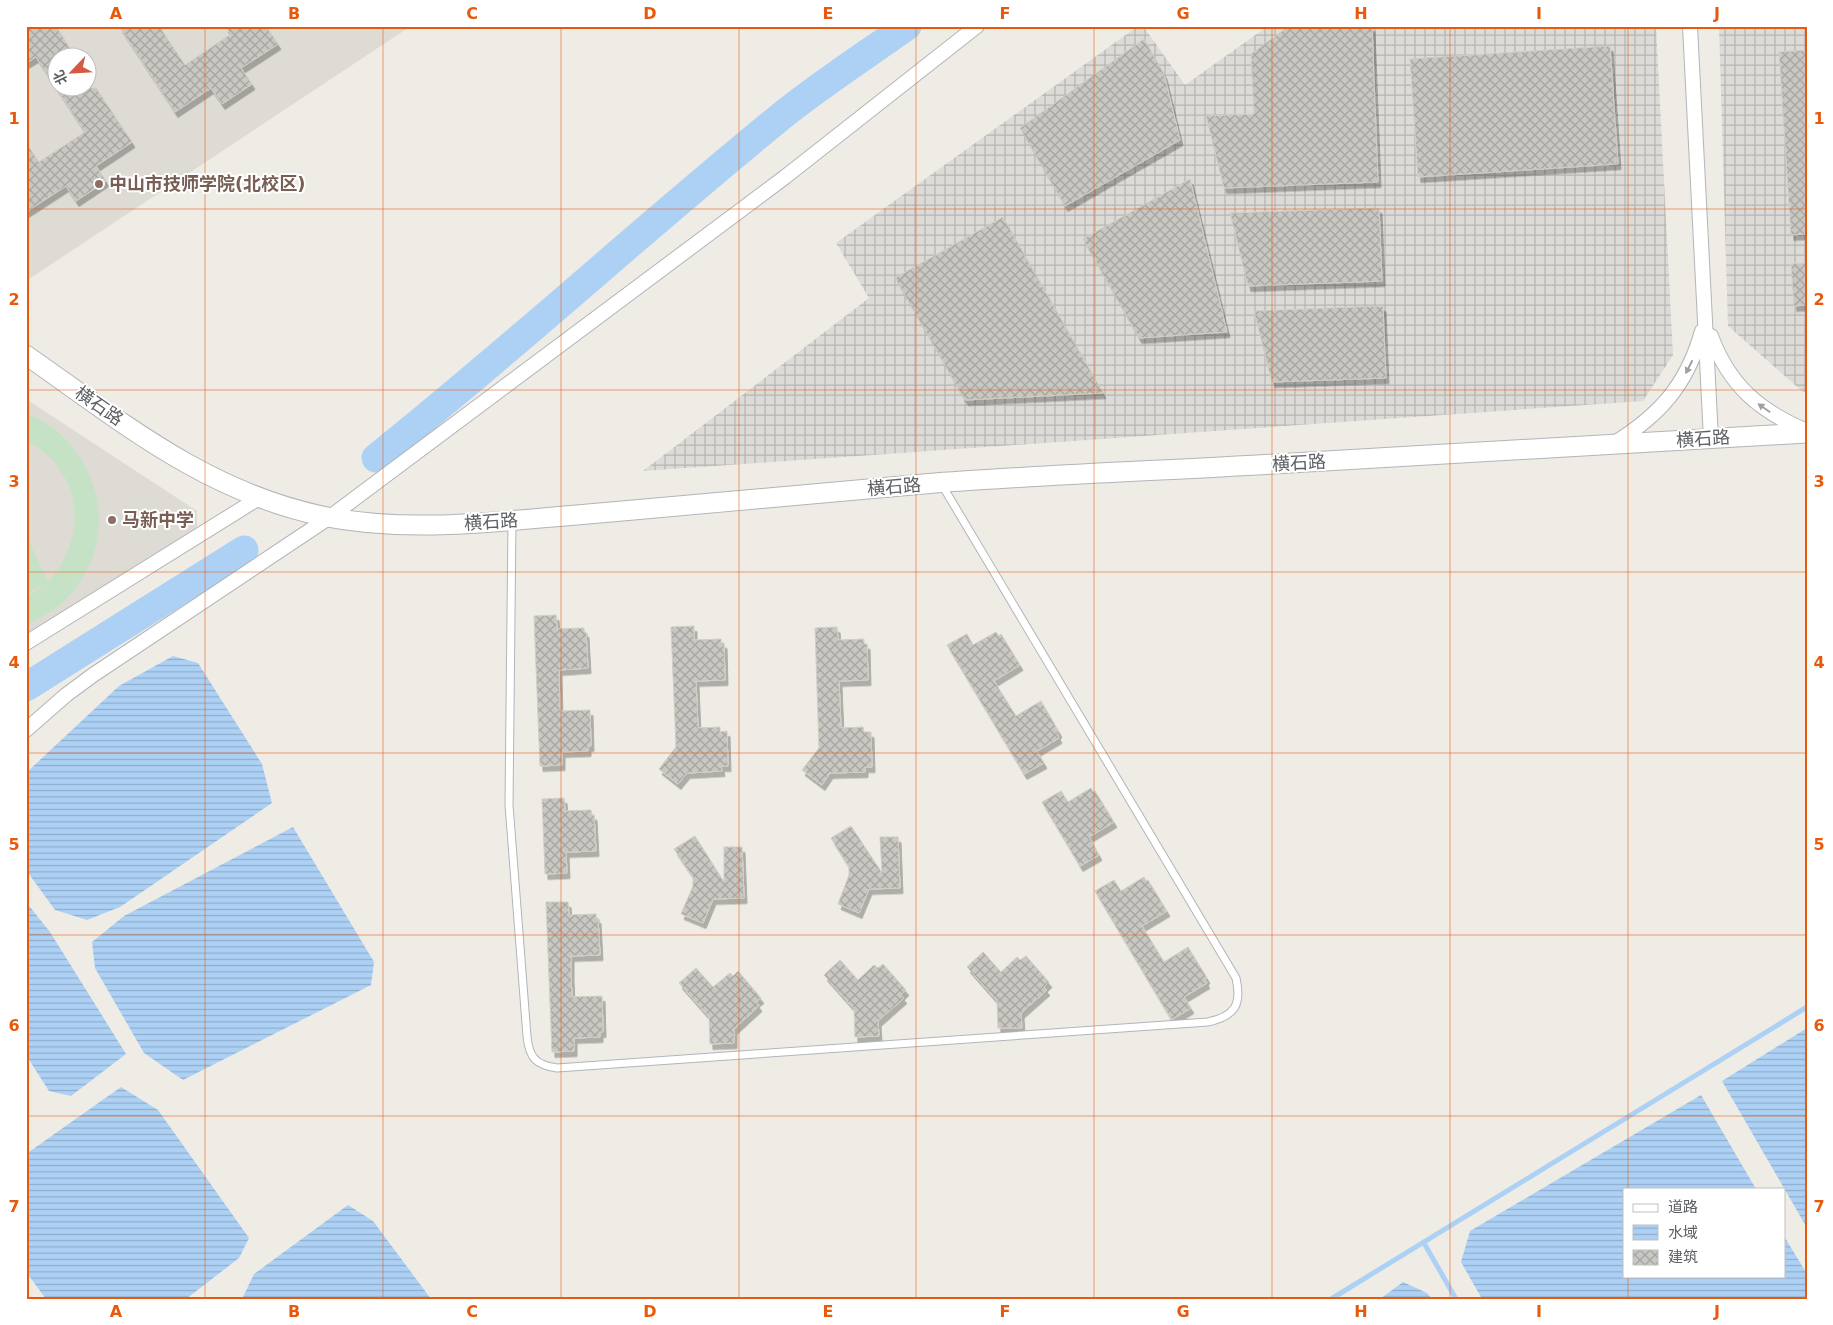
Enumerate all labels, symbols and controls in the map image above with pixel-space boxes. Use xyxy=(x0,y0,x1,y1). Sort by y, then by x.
text: A xyxy=(110,4,123,23)
text: B xyxy=(288,4,300,23)
text: C xyxy=(466,4,478,23)
text: D xyxy=(643,4,657,23)
text: E xyxy=(823,4,833,23)
text: F xyxy=(1000,4,1010,23)
text: G xyxy=(1176,4,1190,23)
text: H xyxy=(1354,4,1368,23)
text: I xyxy=(1536,4,1542,23)
text: J xyxy=(1713,4,1720,23)
north arrow xyxy=(48,48,98,98)
text: 北 xyxy=(50,68,70,87)
text: 1 xyxy=(8,109,20,128)
text: 1 xyxy=(1813,109,1825,128)
place label: 中山市技师学院(北校区) xyxy=(109,173,305,194)
marker: 中山市技师学院(北校区) xyxy=(93,178,105,190)
text: 2 xyxy=(8,290,20,309)
text: 2 xyxy=(1813,290,1825,309)
one-way arrow xyxy=(1685,359,1693,374)
street label: 横石路 xyxy=(71,382,127,430)
one-way arrow xyxy=(1757,403,1771,413)
street label: 横石路 xyxy=(1675,426,1731,451)
street label: 横石路 xyxy=(1271,451,1326,474)
text: 3 xyxy=(8,472,20,491)
text: 3 xyxy=(1813,472,1825,491)
street label: 横石路 xyxy=(866,474,922,499)
place label: 马新中学 xyxy=(122,509,194,530)
street label: 横石路 xyxy=(463,509,519,534)
marker: 马新中学 xyxy=(106,514,118,526)
text: 4 xyxy=(8,653,20,672)
text: 4 xyxy=(1813,653,1825,672)
text: 5 xyxy=(8,835,20,854)
text: 5 xyxy=(1813,835,1825,854)
text: 6 xyxy=(8,1016,20,1035)
text: 6 xyxy=(1813,1016,1825,1035)
legend xyxy=(1623,1188,1786,1278)
text: 7 xyxy=(8,1197,20,1216)
text: 7 xyxy=(1813,1197,1825,1216)
text: 道路 xyxy=(1668,1198,1698,1216)
text: 水域 xyxy=(1668,1224,1698,1242)
text: 建筑 xyxy=(1668,1248,1698,1266)
text: A xyxy=(110,1302,123,1321)
text: B xyxy=(288,1302,300,1321)
text: C xyxy=(466,1302,478,1321)
text: D xyxy=(643,1302,657,1321)
text: E xyxy=(823,1302,833,1321)
text: F xyxy=(1000,1302,1010,1321)
text: G xyxy=(1176,1302,1190,1321)
text: H xyxy=(1354,1302,1368,1321)
text: I xyxy=(1536,1302,1542,1321)
text: J xyxy=(1713,1302,1720,1321)

